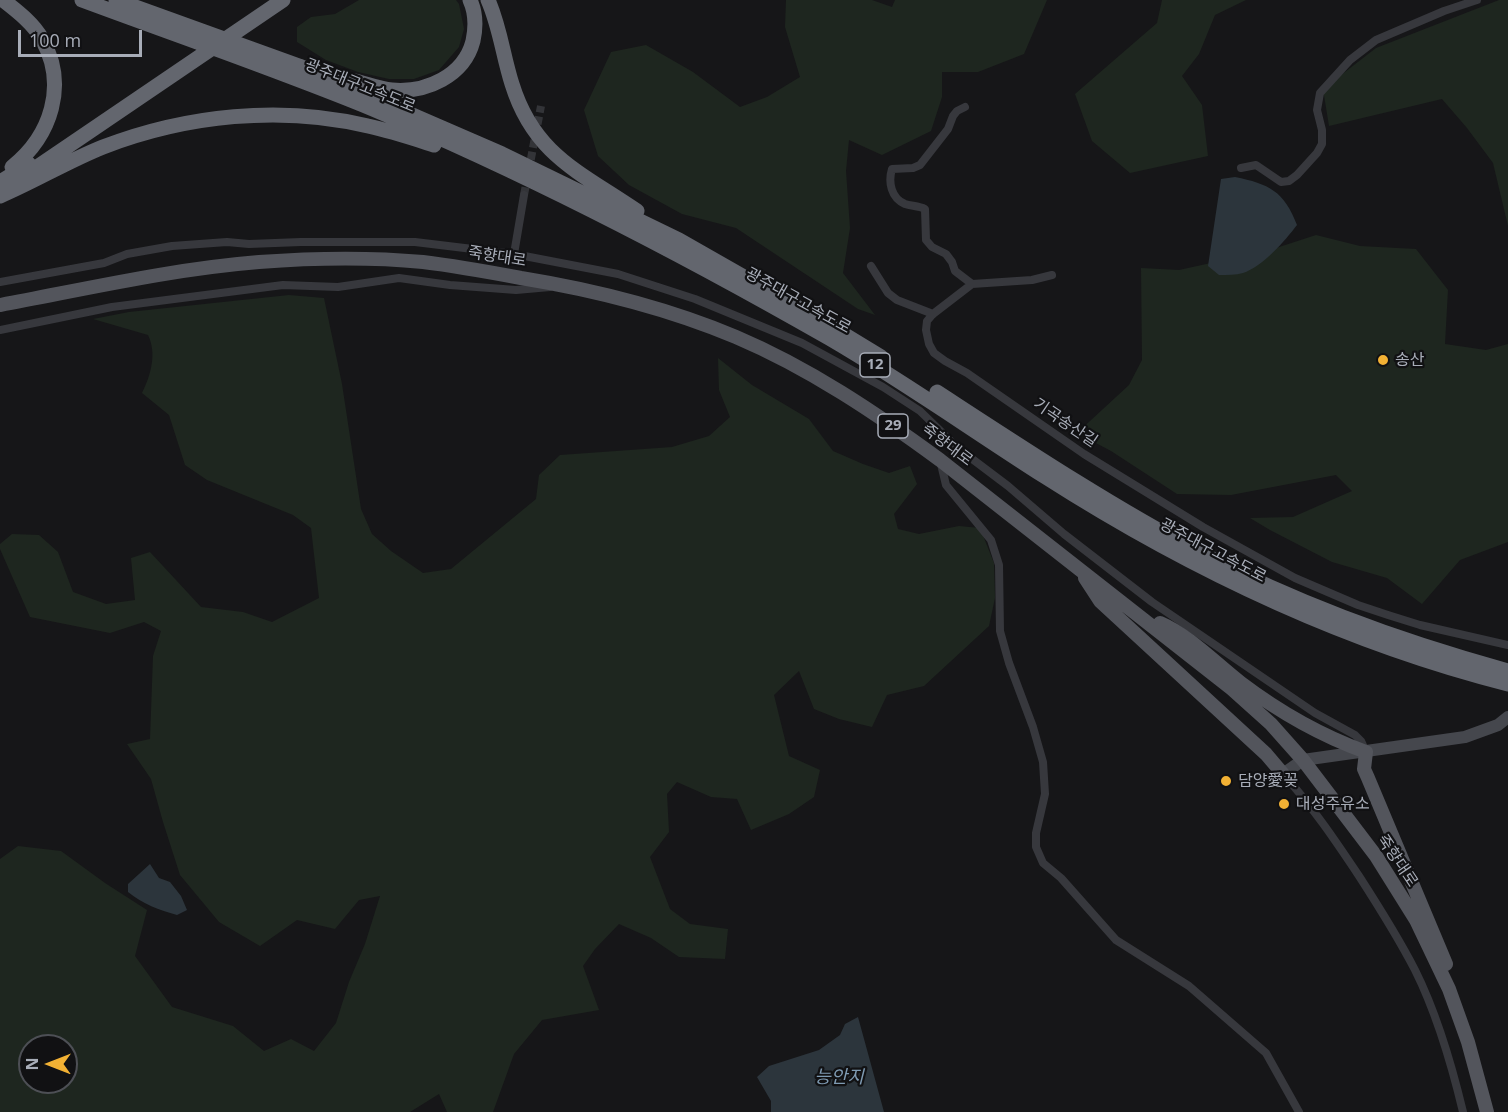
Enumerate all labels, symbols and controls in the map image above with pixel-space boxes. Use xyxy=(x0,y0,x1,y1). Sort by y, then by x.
scale bar xyxy=(21,18,146,56)
text: 100 m xyxy=(29,28,81,52)
street label: 광주대구고속도로 xyxy=(302,55,418,117)
street label: 죽향대로 xyxy=(466,243,528,271)
street label: 광주대구고속도로 xyxy=(742,264,854,338)
place label: 송산 xyxy=(1395,350,1424,370)
road number: 12 xyxy=(860,353,890,377)
marker: 송산 xyxy=(1376,353,1390,367)
street label: 기곡송산길 xyxy=(1029,394,1101,452)
road number: 29 xyxy=(878,414,908,438)
street label: 죽향대로 xyxy=(918,420,976,470)
street label: 광주대구고속도로 xyxy=(1157,515,1269,587)
place label: 담양愛꽂 xyxy=(1238,771,1298,791)
marker: 담양愛꽂 xyxy=(1219,774,1233,788)
place label: 대성주유소 xyxy=(1296,794,1370,814)
marker: 대성주유소 xyxy=(1277,797,1291,811)
street label: 죽향대로 xyxy=(1373,831,1421,891)
north arrow xyxy=(18,1034,78,1094)
text: N xyxy=(21,1058,43,1071)
water label: 능안지 xyxy=(814,1067,864,1089)

